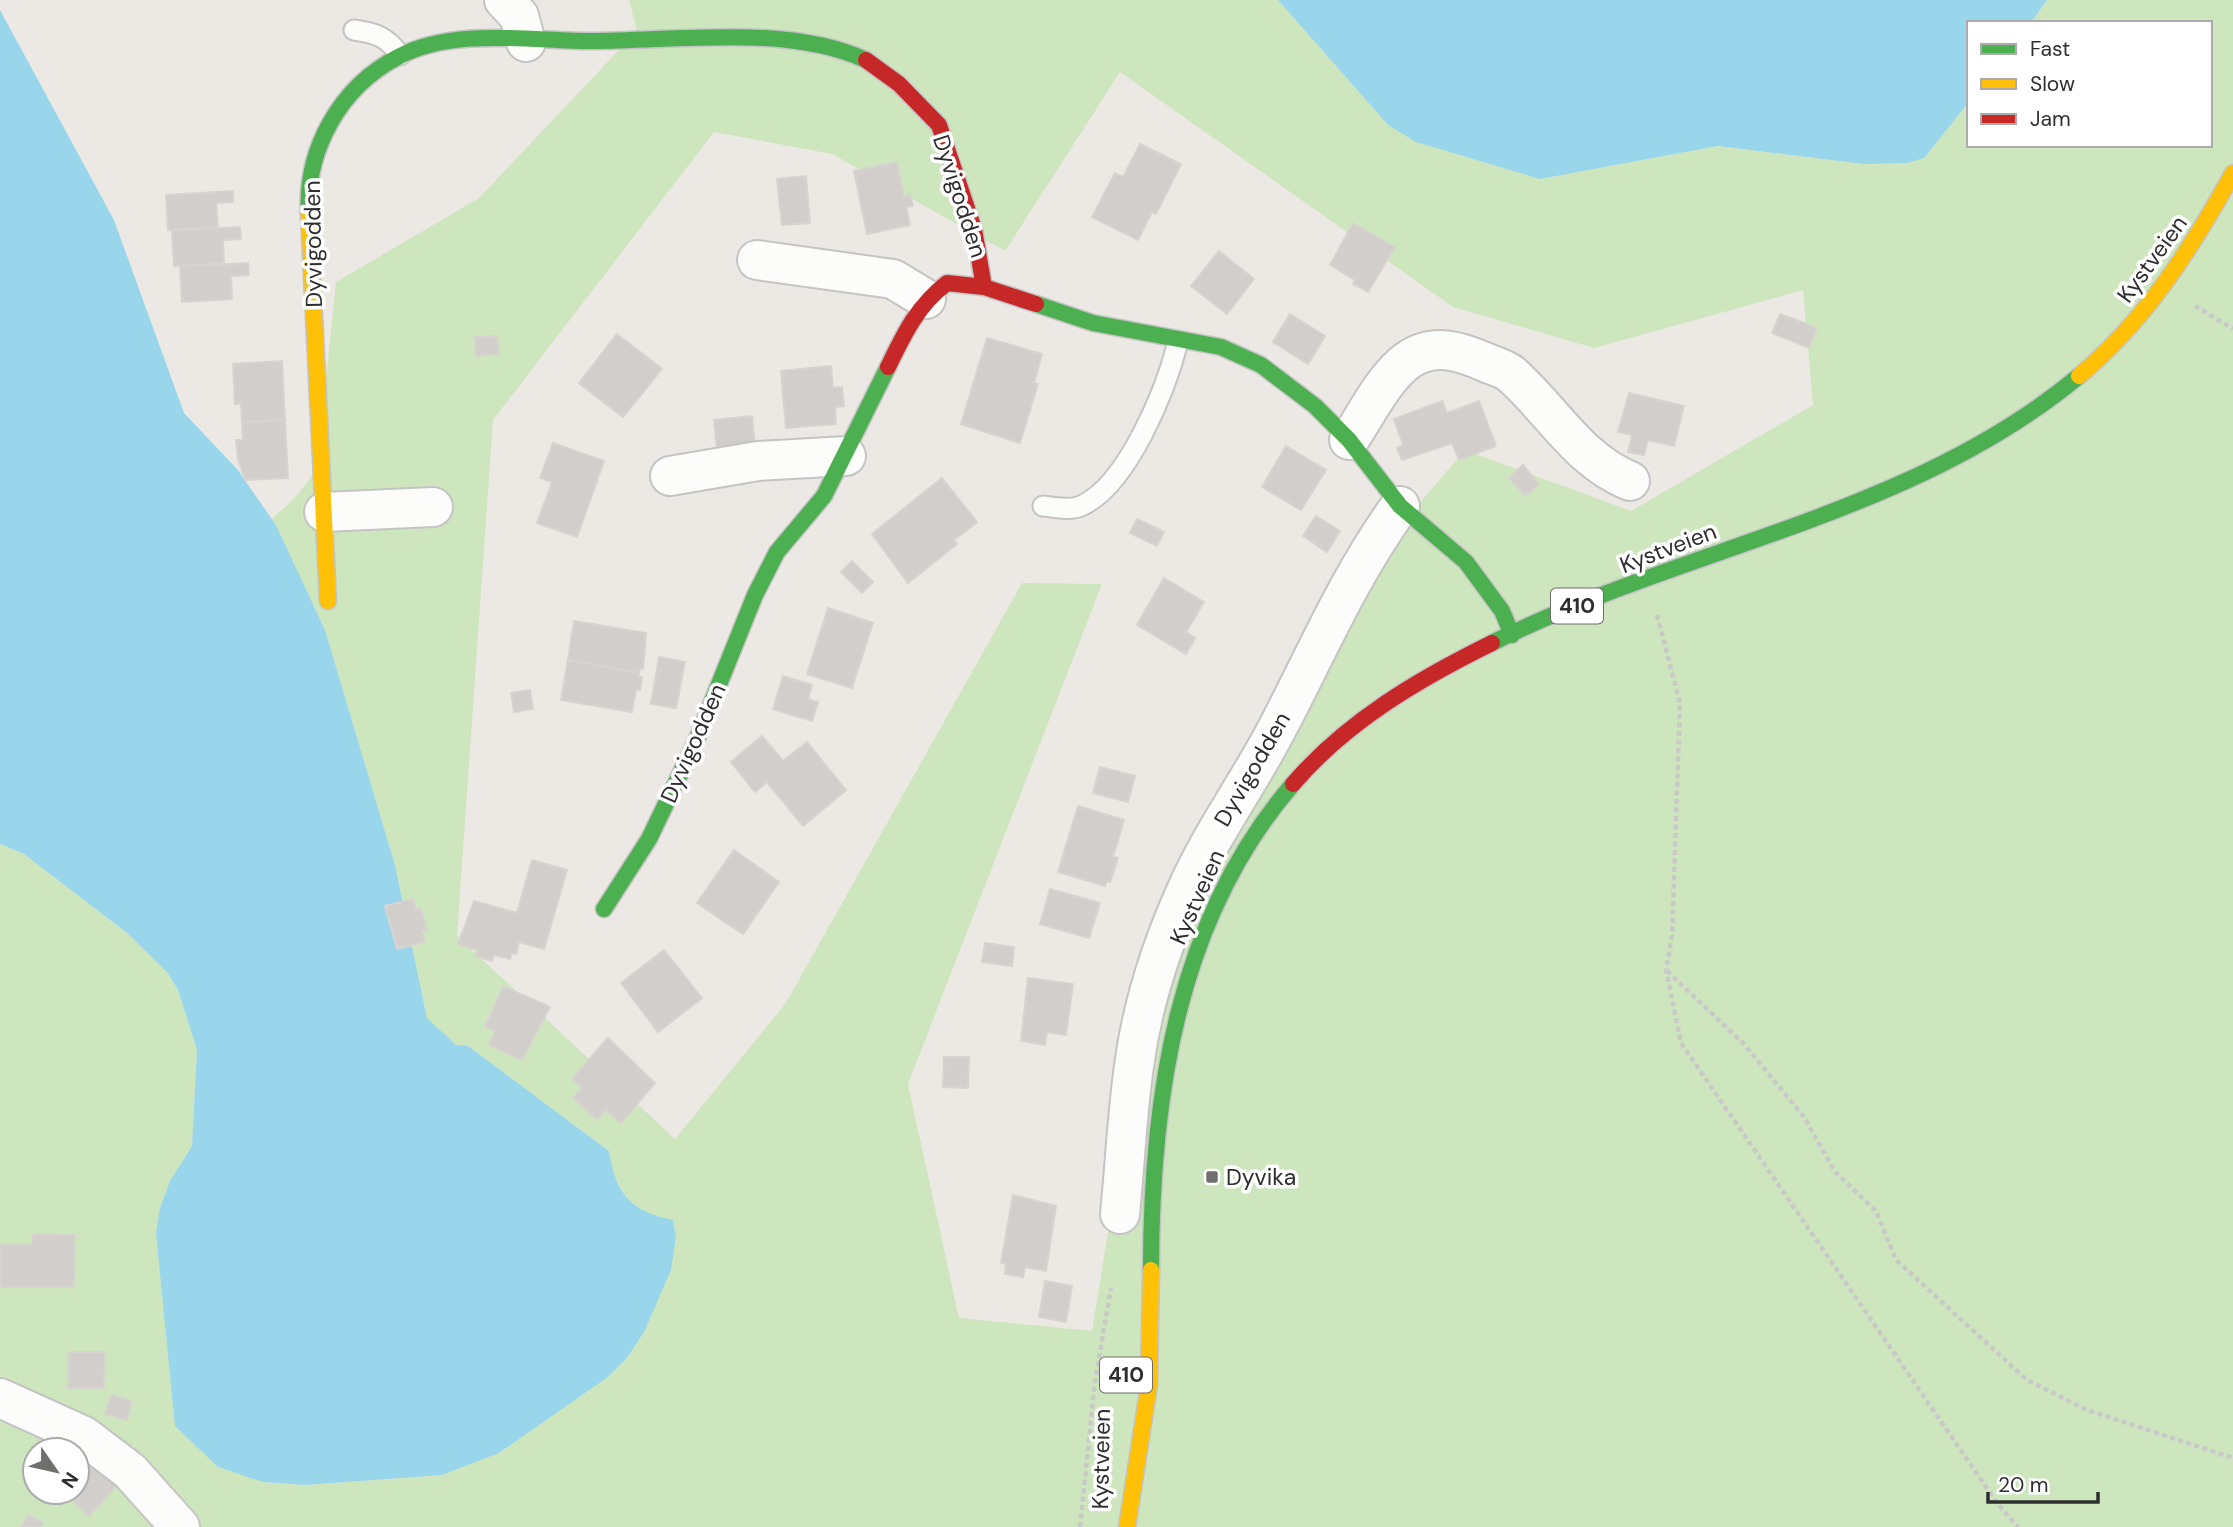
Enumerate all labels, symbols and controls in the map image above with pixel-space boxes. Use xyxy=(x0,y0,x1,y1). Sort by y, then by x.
legend xyxy=(1967,21,2212,147)
text: Fast xyxy=(2030,35,2070,63)
text: Slow xyxy=(2030,70,2075,98)
text: Jam xyxy=(2030,105,2071,133)
street label: Dyvigodden xyxy=(926,131,994,261)
street label: Dyvigodden xyxy=(297,180,329,308)
street label: Kystveien xyxy=(2110,209,2194,309)
street label: Kystveien xyxy=(1616,516,1720,580)
road number: 410 xyxy=(1551,588,1603,624)
street label: Dyvigodden xyxy=(653,679,733,807)
street label: Dyvigodden xyxy=(1207,706,1297,832)
street label: Kystveien xyxy=(1163,845,1231,949)
place label: Dyvika xyxy=(1226,1162,1296,1192)
marker: Dyvika xyxy=(1204,1169,1220,1185)
road number: 410 xyxy=(1100,1358,1152,1392)
street label: Kystveien xyxy=(1085,1408,1117,1510)
north arrow xyxy=(21,1436,91,1506)
scale bar xyxy=(1988,1460,2098,1504)
text: N xyxy=(55,1467,84,1493)
text: 20 m xyxy=(1998,1471,2049,1499)

